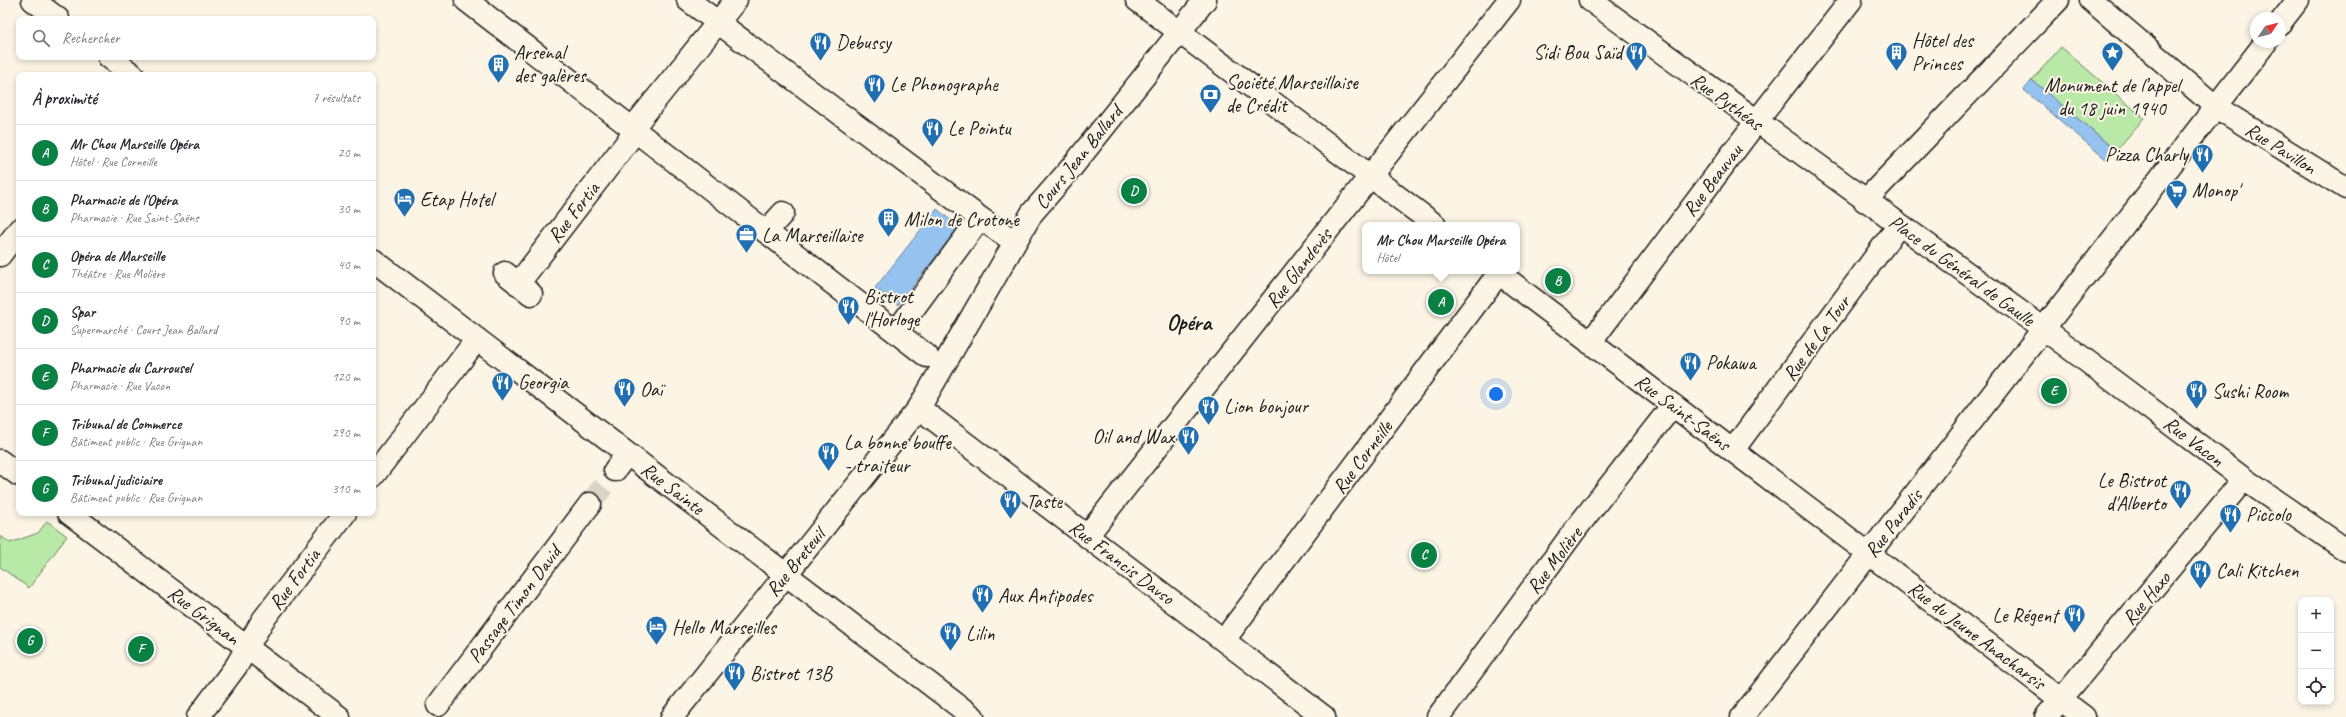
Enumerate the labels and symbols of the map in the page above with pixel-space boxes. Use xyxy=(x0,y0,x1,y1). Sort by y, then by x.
north arrow xyxy=(2250,12,2286,48)
place label: Hôtel des Princes xyxy=(1912,28,1975,76)
restaurant icon: Debussy xyxy=(807,29,833,62)
place label: Debussy xyxy=(836,30,893,55)
restaurant icon: Sidi Bou Saïd xyxy=(1624,39,1650,72)
building icon: Hôtel des Princes xyxy=(1884,39,1910,72)
place label: Arsenal des galères xyxy=(514,40,588,88)
place label: Sidi Bou Saïd xyxy=(1533,40,1625,65)
place icon: Monument de l’appel du 18 juin 1940 xyxy=(2099,40,2125,73)
building icon: Arsenal des galères xyxy=(485,51,511,84)
street label: Rue Pythéas xyxy=(1686,67,1769,137)
place label: Société Marseillaise de Crédit xyxy=(1226,70,1359,118)
restaurant icon: Le Phonographe xyxy=(861,71,887,104)
place label: Le Phonographe xyxy=(890,72,999,97)
place label: Monument de l’appel du 18 juin 1940 xyxy=(2044,73,2183,121)
bank icon: Société Marseillaise de Crédit xyxy=(1197,81,1223,114)
street label: Cours Jean Ballard xyxy=(1029,98,1130,214)
restaurant icon: Le Pointu xyxy=(919,115,945,148)
place label: Le Pointu xyxy=(948,116,1012,141)
street label: Rue Pavillon xyxy=(2241,117,2322,180)
street label: Rue Beauvau xyxy=(1677,138,1749,221)
restaurant icon: Pizza Charly xyxy=(2190,141,2216,174)
place label: Pizza Charly xyxy=(2105,142,2190,167)
street label: Rue Fortia xyxy=(542,175,606,248)
pin: D xyxy=(1121,176,1147,206)
supermarket icon: Monop' xyxy=(2163,177,2189,210)
place label: Monop' xyxy=(2192,178,2243,203)
hotel icon: Etap Hotel xyxy=(391,186,417,219)
place label: Etap Hotel xyxy=(420,187,497,212)
building icon: Milon de Crotone xyxy=(875,206,901,239)
place label: Milon de Crotone xyxy=(904,207,1020,232)
street label: Place du Général de Gaulle xyxy=(1884,209,2041,332)
office icon: La Marseillaise xyxy=(734,222,760,255)
street label: Rue Glandevès xyxy=(1260,222,1338,313)
place label: La Marseillaise xyxy=(762,223,864,248)
pin: B xyxy=(1545,266,1571,296)
place label: Bistrot l'Horloge xyxy=(864,284,921,332)
pin: A xyxy=(1428,287,1454,317)
street label: Rue de La Tour xyxy=(1777,289,1857,386)
restaurant icon: Bistrot l'Horloge xyxy=(835,294,861,327)
district label: Opéra xyxy=(1167,309,1213,337)
restaurant icon: Pokawa xyxy=(1677,349,1703,382)
place label: Pokawa xyxy=(1706,350,1757,375)
street label: Rue Saint-Saëns xyxy=(1630,368,1737,458)
restaurant icon: Georgia xyxy=(490,369,516,402)
place label: Georgia xyxy=(518,370,569,395)
restaurant icon: Oaï xyxy=(612,376,638,409)
pin: E xyxy=(2041,376,2067,406)
place label: Oaï xyxy=(640,377,667,402)
restaurant icon: Sushi Room xyxy=(2183,378,2209,411)
place label: Sushi Room xyxy=(2212,379,2289,404)
your location xyxy=(1486,384,1506,404)
restaurant icon: Lion bonjour xyxy=(1195,393,1221,426)
place label: Lion bonjour xyxy=(1224,394,1310,419)
street label: Rue Vacon xyxy=(2159,411,2230,473)
street label: Rue Corneille xyxy=(1327,415,1399,499)
restaurant icon: Oil and Wax xyxy=(1176,423,1202,456)
place label: Oil and Wax xyxy=(1093,424,1176,449)
place label: La bonne bouffe - traiteur xyxy=(844,430,952,478)
restaurant icon: La bonne bouffe - traiteur xyxy=(816,440,842,473)
street label: Rue Sainte xyxy=(636,457,710,521)
place label: Le Bistrot d'Alberto xyxy=(2098,468,2168,516)
restaurant icon: Le Bistrot d'Alberto xyxy=(2168,478,2194,511)
street label: Rue Paradis xyxy=(1859,482,1929,562)
restaurant icon: Taste xyxy=(997,488,1023,521)
place label: Taste xyxy=(1026,489,1064,514)
restaurant icon: Piccolo xyxy=(2218,501,2244,534)
place label: Piccolo xyxy=(2246,502,2292,527)
street label: Rue Francis Davso xyxy=(1064,515,1180,611)
street label: Rue Breteuil xyxy=(760,520,833,601)
street label: Rue Molière xyxy=(1521,521,1589,599)
street label: Passage Timon David xyxy=(462,538,568,668)
pin: C xyxy=(1411,540,1437,570)
street label: Rue Fortia xyxy=(263,542,327,615)
restaurant icon: Cali Kitchen xyxy=(2187,557,2213,590)
place label: Cali Kitchen xyxy=(2216,558,2300,583)
street label: Rue Haxo xyxy=(2117,566,2177,630)
street label: Rue du Jeune Anacharsis xyxy=(1903,576,2052,697)
street label: Rue Grignan xyxy=(163,580,245,651)
restaurant icon: Aux Antipodes xyxy=(969,582,995,615)
place label: Aux Antipodes xyxy=(998,583,1095,608)
restaurant icon: Le Régent xyxy=(2061,602,2087,635)
place label: Le Régent xyxy=(1992,603,2061,628)
hotel icon: Hello Marseilles xyxy=(643,614,669,647)
place label: Hello Marseilles xyxy=(672,615,778,640)
restaurant icon: Lilin xyxy=(937,620,963,653)
place label: Lilin xyxy=(966,621,996,646)
pin: G xyxy=(17,626,43,656)
pin: F xyxy=(128,634,154,664)
restaurant icon: Bistrot 13B xyxy=(722,660,748,693)
place label: Bistrot 13B xyxy=(750,661,833,686)

